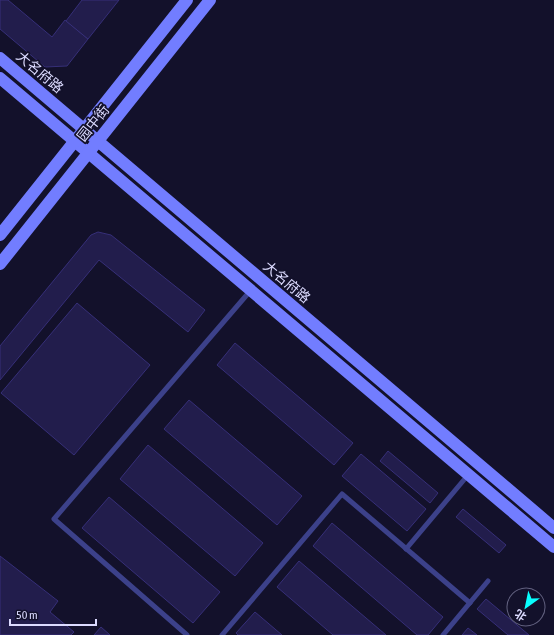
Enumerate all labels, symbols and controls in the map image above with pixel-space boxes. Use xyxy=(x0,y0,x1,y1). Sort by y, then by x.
street label: 大名府路 xyxy=(13,48,67,96)
street label: 园中街 xyxy=(74,102,112,144)
street label: 大名府路 xyxy=(260,258,314,306)
north arrow xyxy=(506,587,546,627)
scale bar xyxy=(10,601,96,627)
text: 北 xyxy=(513,607,528,623)
text: 50 m xyxy=(16,608,38,622)

